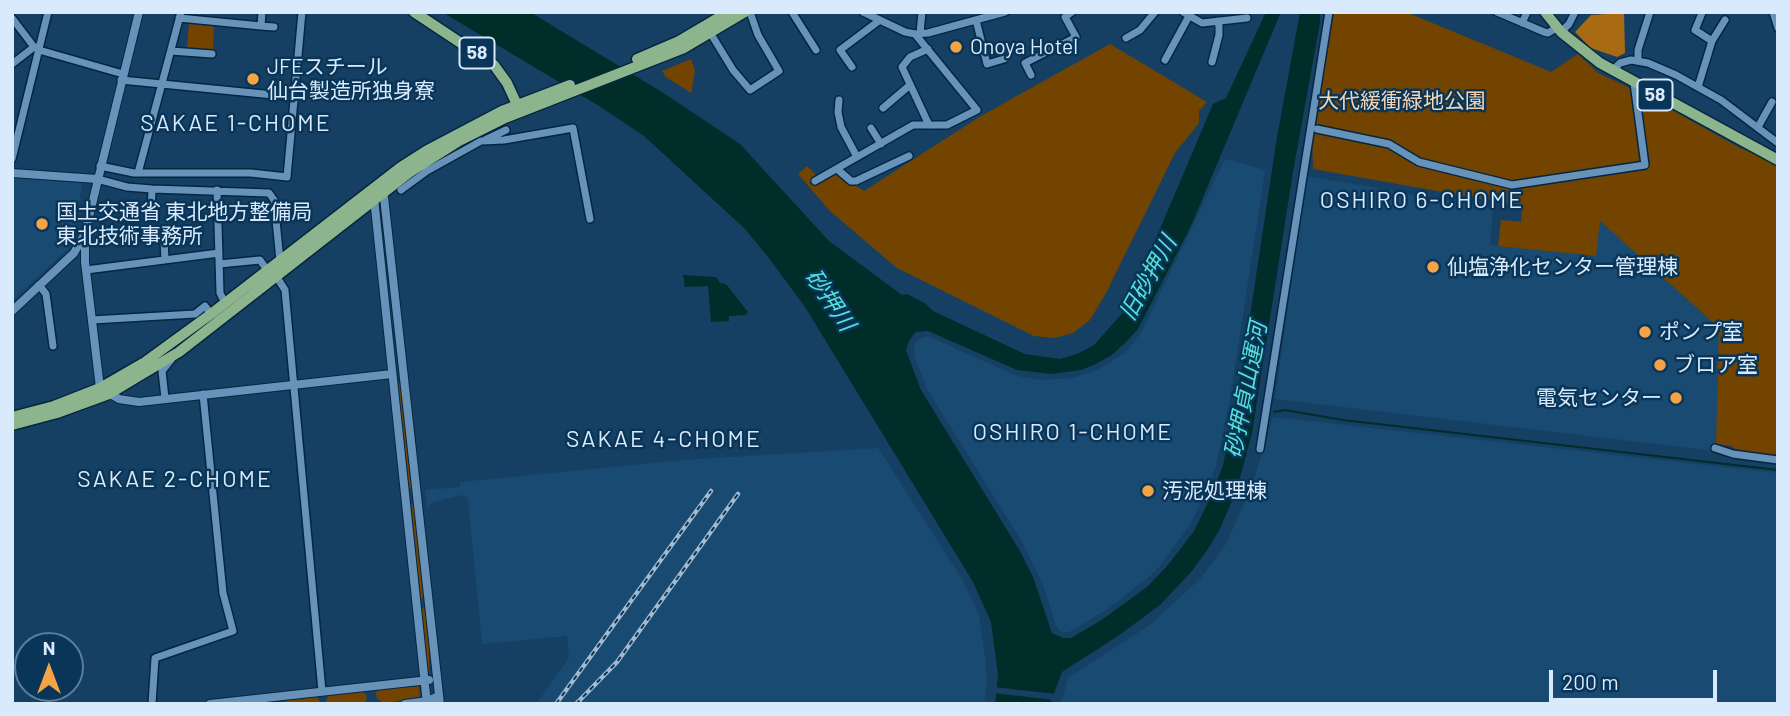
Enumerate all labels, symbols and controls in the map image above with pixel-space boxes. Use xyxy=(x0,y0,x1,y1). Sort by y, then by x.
place label: Onoya Hotel xyxy=(970,34,1078,60)
road number: 58 xyxy=(460,38,494,68)
marker: Onoya Hotel xyxy=(948,39,964,55)
place label: JFEスチール 仙台製造所独身寮 xyxy=(267,54,435,104)
marker: JFEスチール 仙台製造所独身寮 xyxy=(245,71,261,87)
road number: 58 xyxy=(1638,80,1672,110)
park label: 大代緩衝緑地公園 xyxy=(1318,88,1486,114)
district label: SAKAE 1-CHOME xyxy=(142,109,330,137)
district label: OSHIRO 6-CHOME xyxy=(1322,186,1522,214)
place label: 国土交通省 東北地方整備局 東北技術事務所 xyxy=(56,199,312,249)
marker: 国土交通省 東北地方整備局 東北技術事務所 xyxy=(34,216,50,232)
water label: 旧砂押川 xyxy=(1114,231,1182,325)
place label: 仙塩浄化センター管理棟 xyxy=(1447,254,1678,280)
marker: 仙塩浄化センター管理棟 xyxy=(1425,259,1441,275)
water label: 砂押川 xyxy=(799,264,861,336)
place label: ポンプ室 xyxy=(1659,319,1743,345)
water label: 砂押貞山運河 xyxy=(1219,320,1273,460)
marker: ポンプ室 xyxy=(1637,324,1653,340)
place label: ブロア室 xyxy=(1674,352,1758,378)
marker: ブロア室 xyxy=(1652,357,1668,373)
place label: 電気センター xyxy=(1536,385,1662,411)
marker: 電気センター xyxy=(1668,390,1684,406)
district label: OSHIRO 1-CHOME xyxy=(975,418,1171,446)
district label: SAKAE 4-CHOME xyxy=(568,425,760,453)
district label: SAKAE 2-CHOME xyxy=(79,465,271,493)
place label: 汚泥処理棟 xyxy=(1162,478,1267,504)
marker: 汚泥処理棟 xyxy=(1140,483,1156,499)
north arrow xyxy=(14,632,84,702)
text: N xyxy=(43,636,55,659)
scale bar xyxy=(1552,656,1720,700)
text: 200 m xyxy=(1562,669,1619,694)

